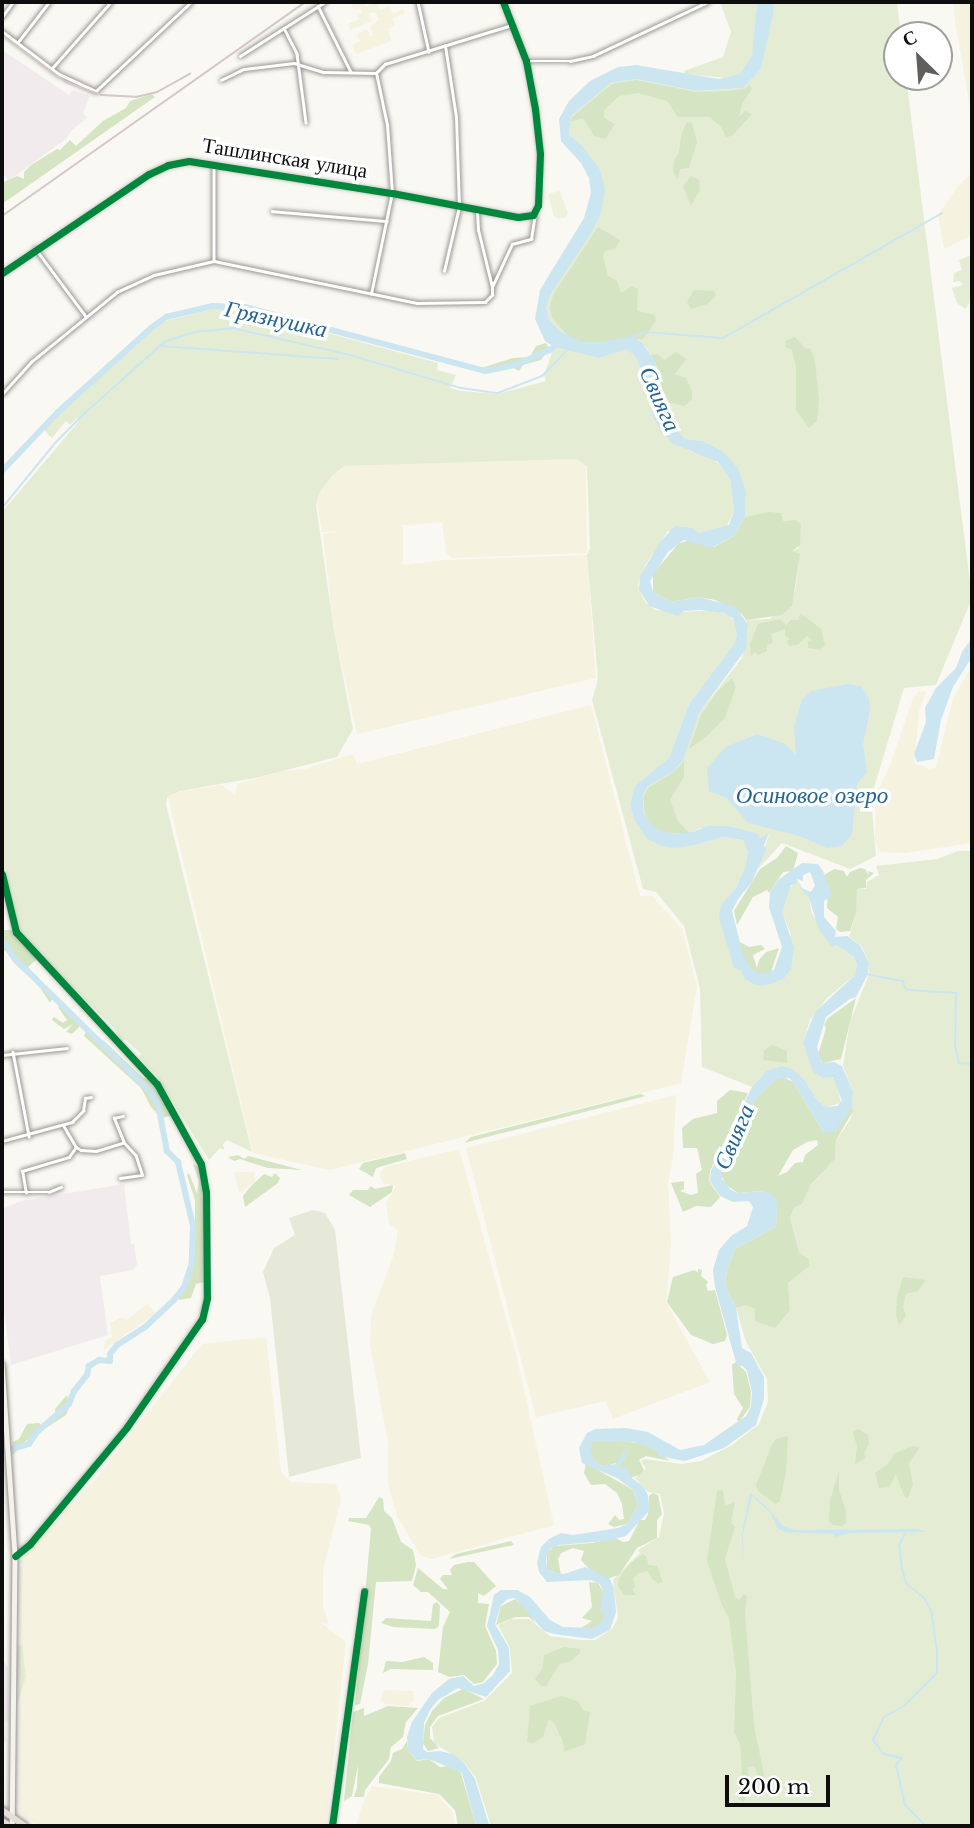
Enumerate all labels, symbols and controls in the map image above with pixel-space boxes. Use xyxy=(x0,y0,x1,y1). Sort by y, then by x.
north arrow xyxy=(883,21,953,91)
text: С xyxy=(899,25,921,52)
street label: Ташлинская улица xyxy=(201,133,369,183)
water label: Грязнушка xyxy=(222,295,330,343)
water label: Свияга xyxy=(634,362,686,436)
water label: Осиновое озеро xyxy=(736,781,888,809)
water label: Свияга xyxy=(708,1100,760,1174)
scale bar xyxy=(729,1762,834,1806)
text: 200 m xyxy=(738,1774,809,1800)

